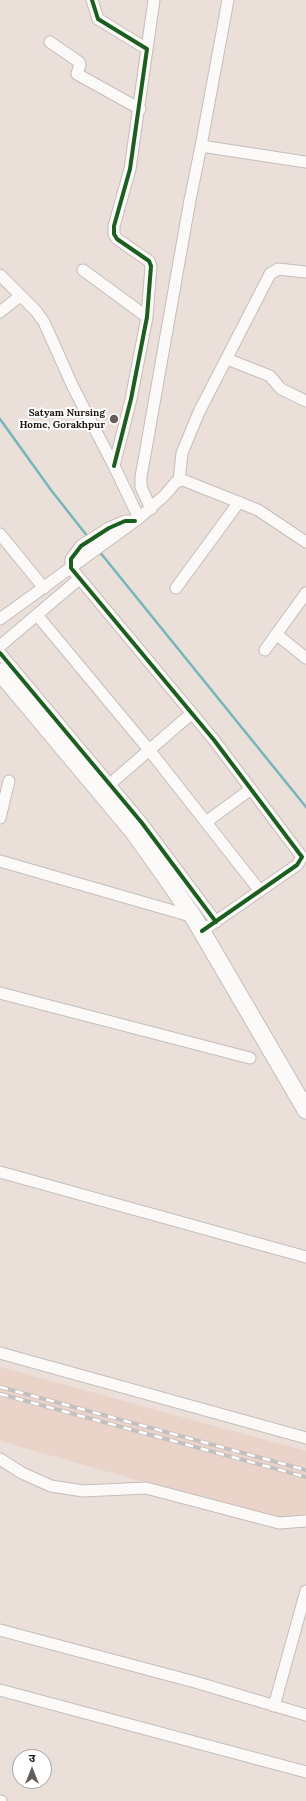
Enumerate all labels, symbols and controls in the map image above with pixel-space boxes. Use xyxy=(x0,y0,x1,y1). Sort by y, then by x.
place label: Satyam Nursing Home, Gorakhpur xyxy=(20,407,105,430)
marker: Satyam Nursing Home, Gorakhpur xyxy=(108,413,120,425)
north arrow xyxy=(12,1749,52,1789)
text: उ xyxy=(29,1751,35,1765)

